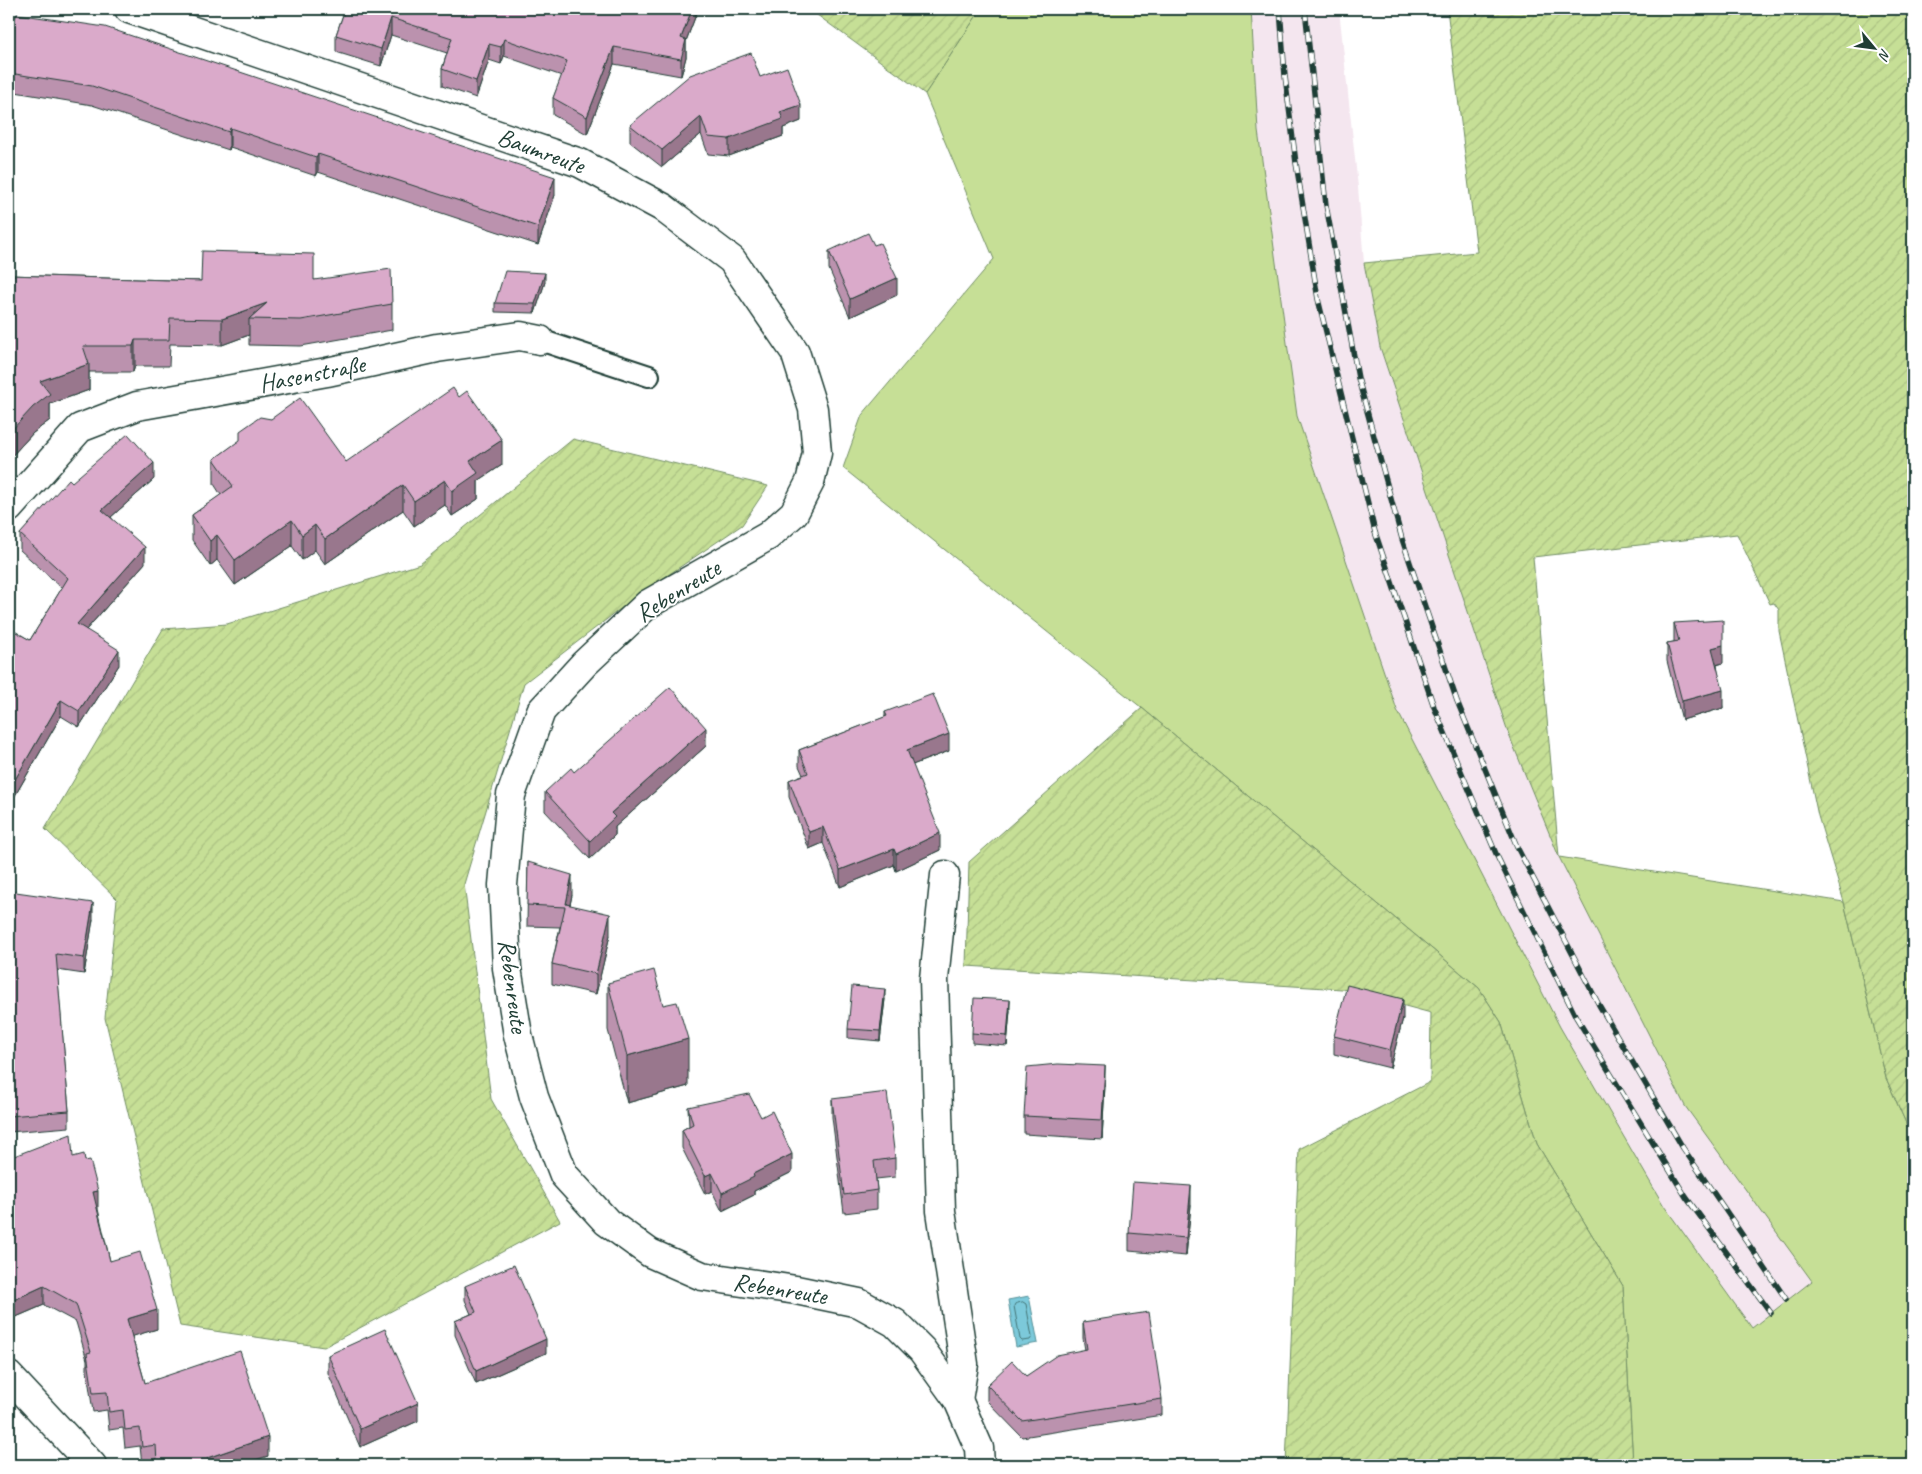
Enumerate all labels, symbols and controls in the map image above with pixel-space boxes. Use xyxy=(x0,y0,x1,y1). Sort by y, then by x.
north arrow xyxy=(1850,22,1900,72)
text: N xyxy=(1874,46,1894,64)
street label: Baumreute xyxy=(493,121,590,182)
street label: Hasenstraße xyxy=(256,348,369,400)
street label: Rebenreute xyxy=(630,551,728,630)
street label: Rebenreute xyxy=(491,937,536,1037)
street label: Rebenreute xyxy=(731,1266,831,1312)

